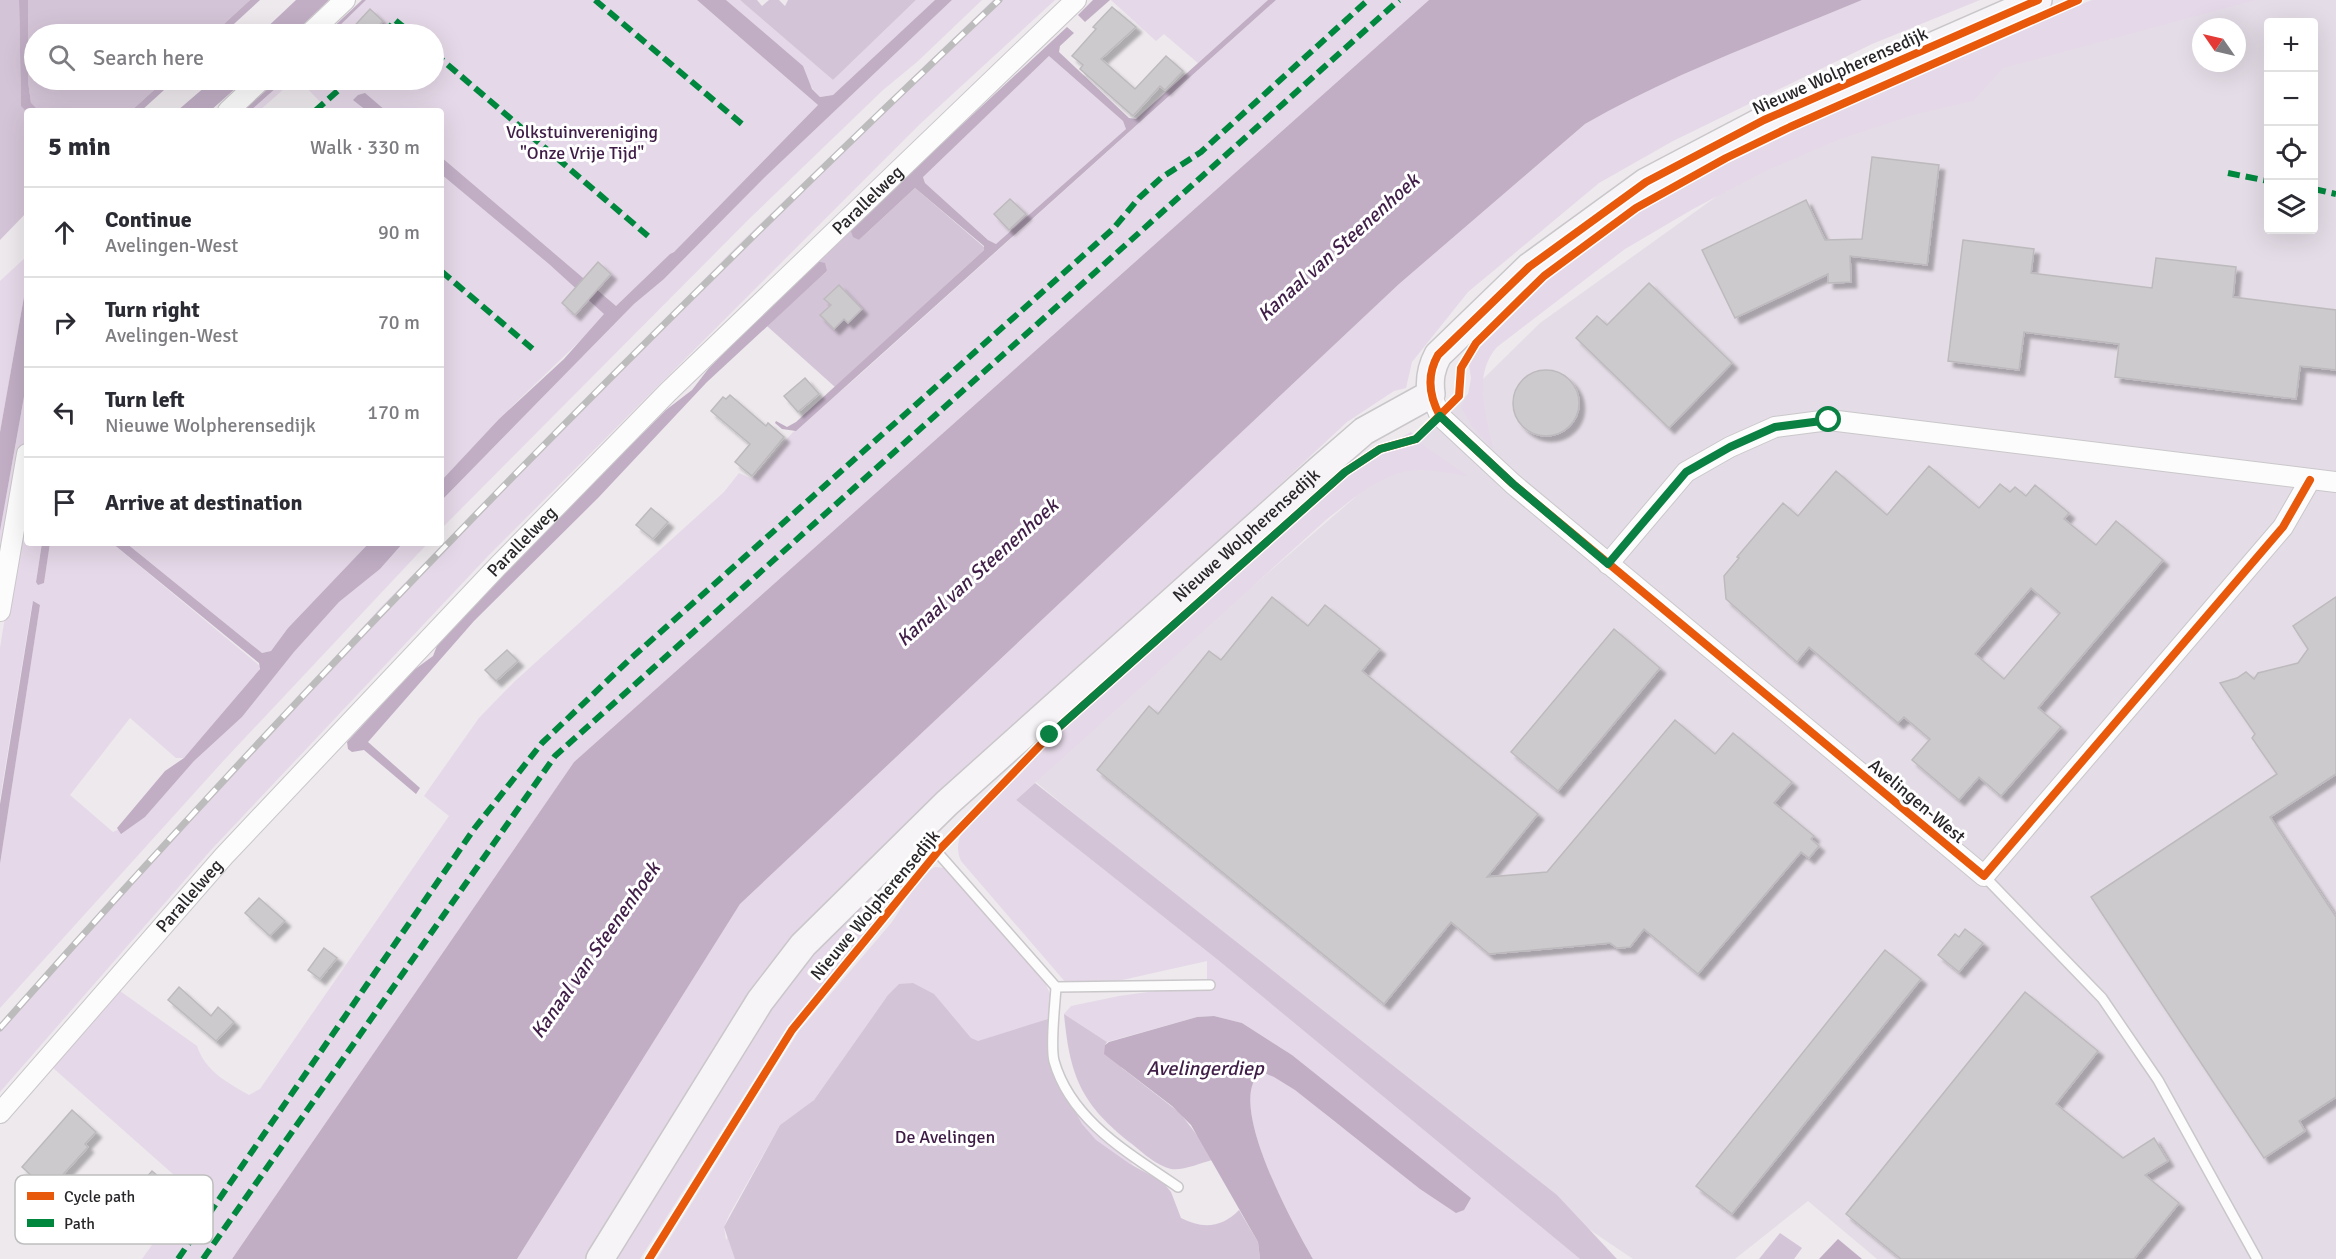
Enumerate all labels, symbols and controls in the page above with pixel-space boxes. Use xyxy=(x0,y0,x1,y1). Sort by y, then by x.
north arrow xyxy=(2192,18,2246,72)
map controls xyxy=(2264,18,2318,234)
button: + xyxy=(2264,18,2318,72)
street label: Nieuwe Wolpherensedijk xyxy=(1749,22,1931,120)
search box xyxy=(24,24,444,90)
icon: search xyxy=(45,41,78,74)
text: Search here xyxy=(93,44,204,71)
button: − xyxy=(2264,72,2318,126)
park label: Volkstuinvereniging "Onze Vrije Tijd" xyxy=(506,121,658,164)
button: locate xyxy=(2264,126,2318,180)
text: 5 min xyxy=(48,131,111,163)
text: Walk · 330 m xyxy=(310,135,420,160)
street label: Parallelweg xyxy=(827,161,908,239)
water label: Kanaal van Steenenhoek xyxy=(1252,167,1426,327)
button: layers xyxy=(2264,180,2318,234)
text: Continue xyxy=(105,206,192,233)
icon: ahead xyxy=(48,216,81,249)
text: 90 m xyxy=(378,220,420,245)
text: Avelingen-West xyxy=(105,233,238,258)
text: Turn right xyxy=(105,296,200,323)
icon: right xyxy=(48,306,81,339)
text: 70 m xyxy=(378,310,420,335)
text: Avelingen-West xyxy=(105,323,238,348)
text: Turn left xyxy=(105,386,185,413)
icon: left xyxy=(48,396,81,429)
text: 170 m xyxy=(367,400,420,425)
route start xyxy=(1815,406,1841,432)
text: Nieuwe Wolpherensedijk xyxy=(105,413,316,438)
street label: Nieuwe Wolpherensedijk xyxy=(1168,464,1324,607)
icon: arrive xyxy=(48,486,81,519)
text: Arrive at destination xyxy=(105,489,302,516)
water label: Kanaal van Steenenhoek xyxy=(891,492,1065,652)
street label: Parallelweg xyxy=(482,502,561,582)
route end xyxy=(1036,721,1062,747)
street label: Avelingen-West xyxy=(1864,754,1970,848)
street label: Nieuwe Wolpherensedijk xyxy=(806,825,944,985)
street label: Parallelweg xyxy=(151,855,227,937)
water label: Kanaal van Steenenhoek xyxy=(525,856,667,1043)
water label: Avelingerdiep xyxy=(1146,1056,1265,1081)
park label: De Avelingen xyxy=(895,1126,995,1148)
legend xyxy=(15,1175,213,1244)
text: Cycle path xyxy=(64,1187,135,1207)
text: Path xyxy=(64,1214,95,1234)

